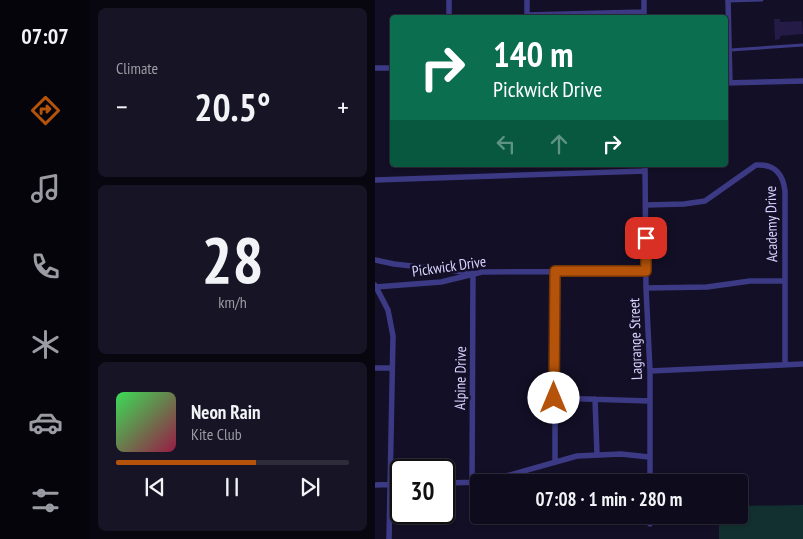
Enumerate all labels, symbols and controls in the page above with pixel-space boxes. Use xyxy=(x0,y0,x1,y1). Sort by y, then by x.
text: 07:07 xyxy=(21,22,69,50)
text: 140 m xyxy=(493,31,574,77)
icon: right xyxy=(410,35,475,100)
text: Climate xyxy=(116,58,158,78)
text: Pickwick Drive xyxy=(493,75,602,103)
text: 20.5° xyxy=(194,82,271,131)
text: − xyxy=(116,88,128,125)
text: + xyxy=(337,88,349,125)
icon: directions xyxy=(28,93,63,128)
icon: left xyxy=(492,130,520,158)
icon: ahead xyxy=(545,130,573,158)
icon: right xyxy=(598,130,626,158)
icon: music xyxy=(28,171,63,206)
street label: Academy Drive xyxy=(761,186,781,262)
text: 28 xyxy=(201,217,264,301)
pin xyxy=(625,217,667,259)
icon: arrive xyxy=(632,224,660,252)
icon: phone xyxy=(28,249,63,284)
street label: Pickwick Drive xyxy=(411,251,487,281)
text: km/h xyxy=(218,292,247,312)
street label: Lagrange Street xyxy=(624,298,646,380)
icon: climate xyxy=(28,327,63,362)
street label: Alpine Drive xyxy=(450,346,470,410)
position arrow xyxy=(527,371,579,423)
text: Neon Rain xyxy=(191,400,260,424)
icon: car xyxy=(28,405,63,440)
text: Kite Club xyxy=(191,424,242,444)
speed limit sign: 30 xyxy=(390,459,455,524)
icon: previous xyxy=(141,473,169,501)
icon: pause xyxy=(218,473,246,501)
icon: next xyxy=(296,473,324,501)
icon: filters xyxy=(28,483,63,518)
text: 07:08 · 1 min · 280 m xyxy=(536,487,682,511)

